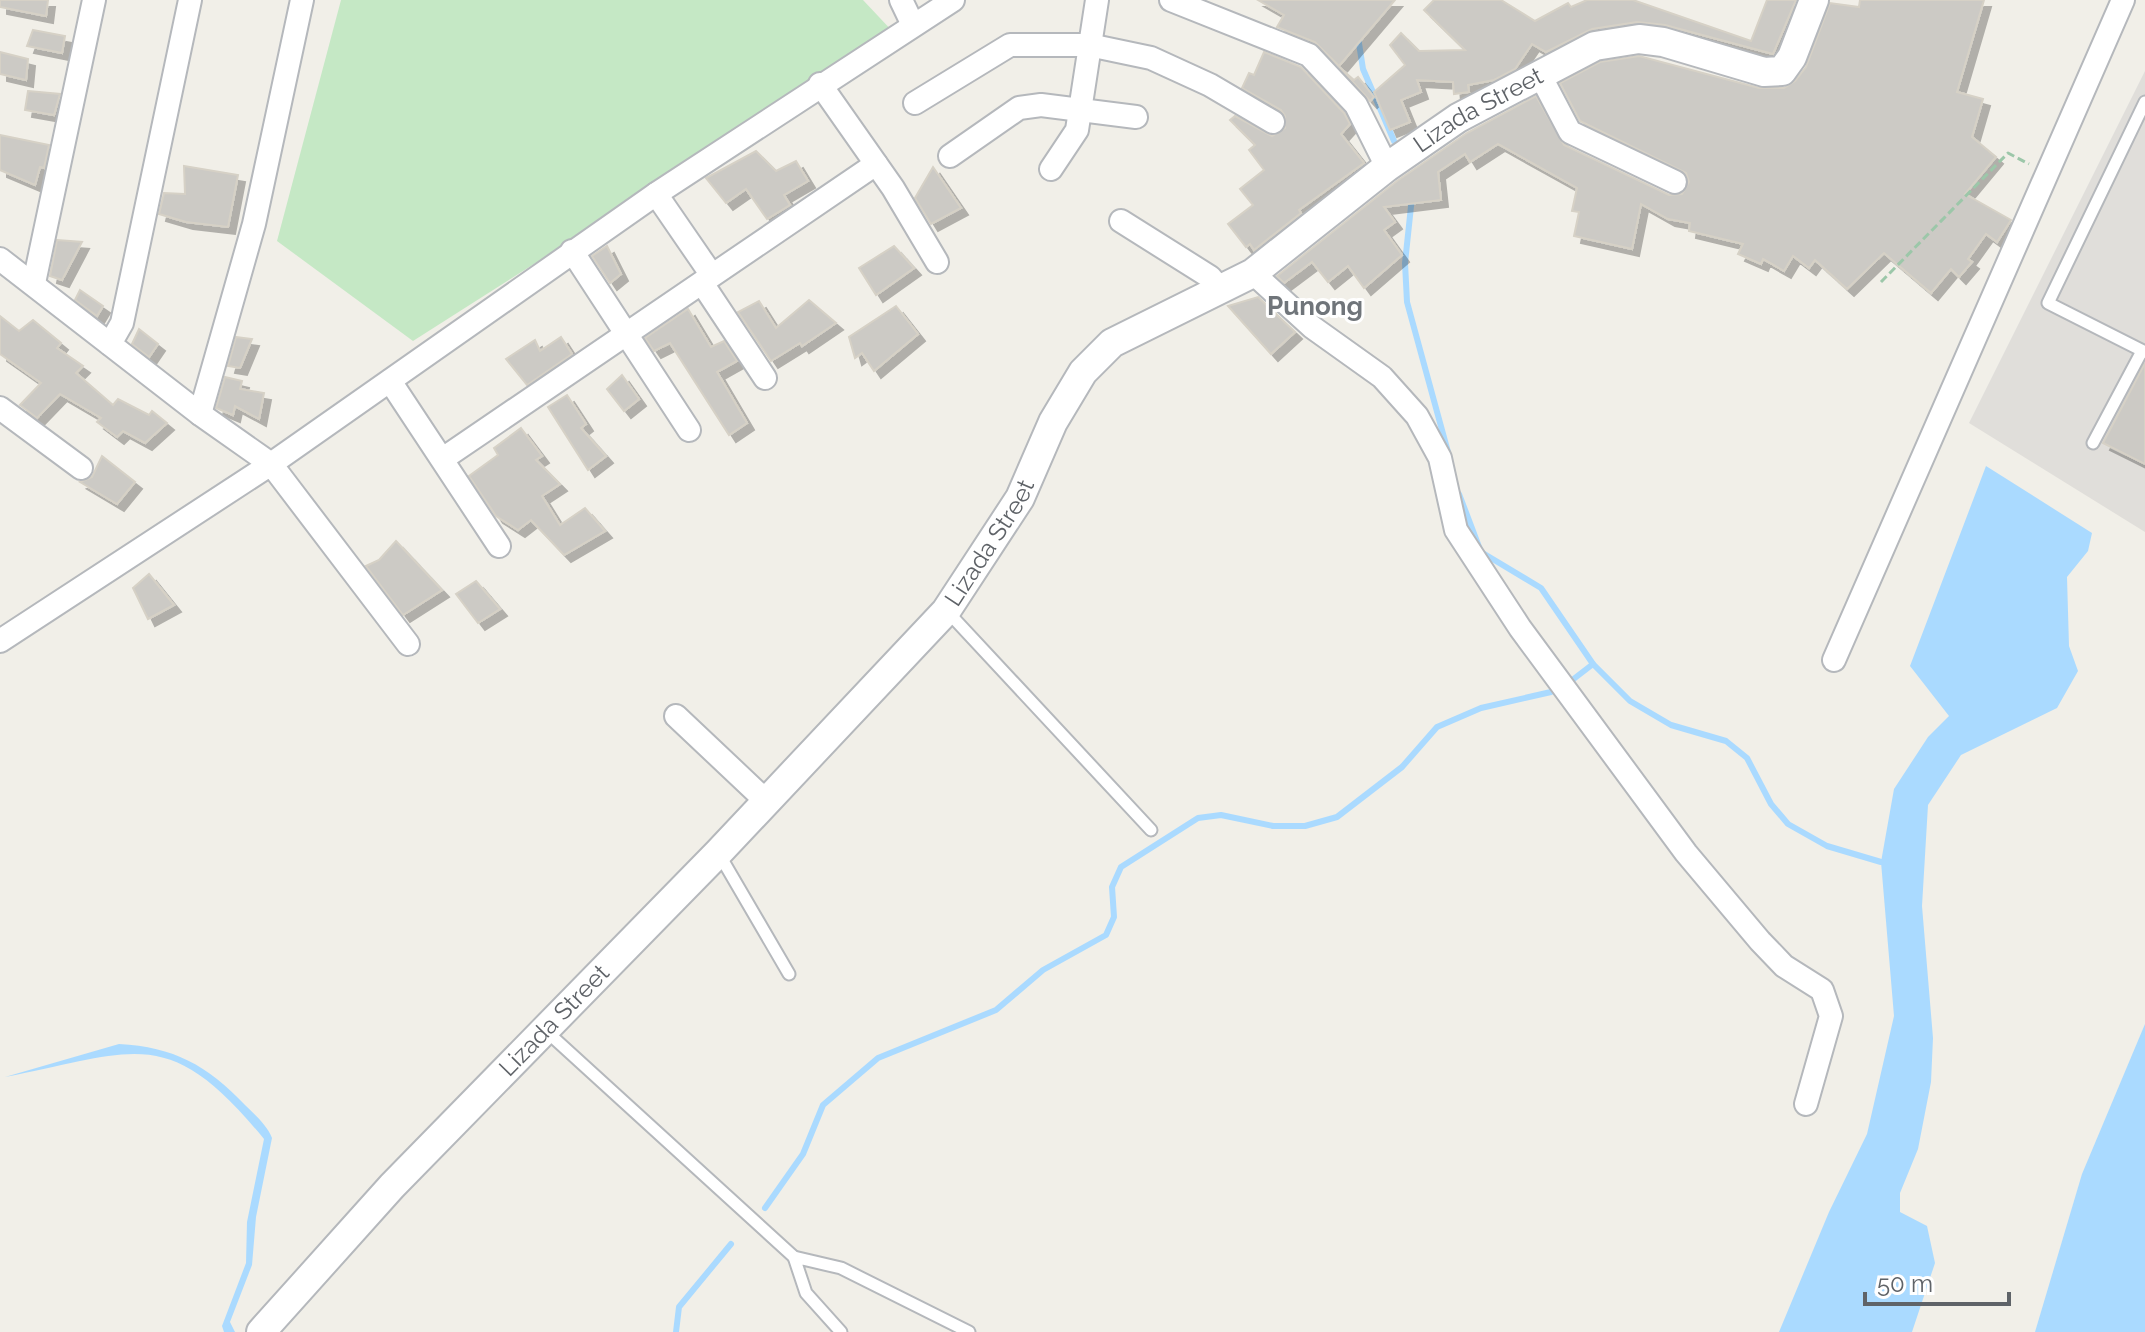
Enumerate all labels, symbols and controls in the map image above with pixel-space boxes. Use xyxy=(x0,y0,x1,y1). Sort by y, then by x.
street label: Lizada Street xyxy=(1408,61,1548,158)
district label: Punong xyxy=(1267,291,1363,321)
street label: Lizada Street xyxy=(938,475,1040,611)
street label: Lizada Street xyxy=(493,958,615,1082)
scale bar xyxy=(1865,1256,2009,1306)
text: 50 m xyxy=(1877,1269,1933,1298)

